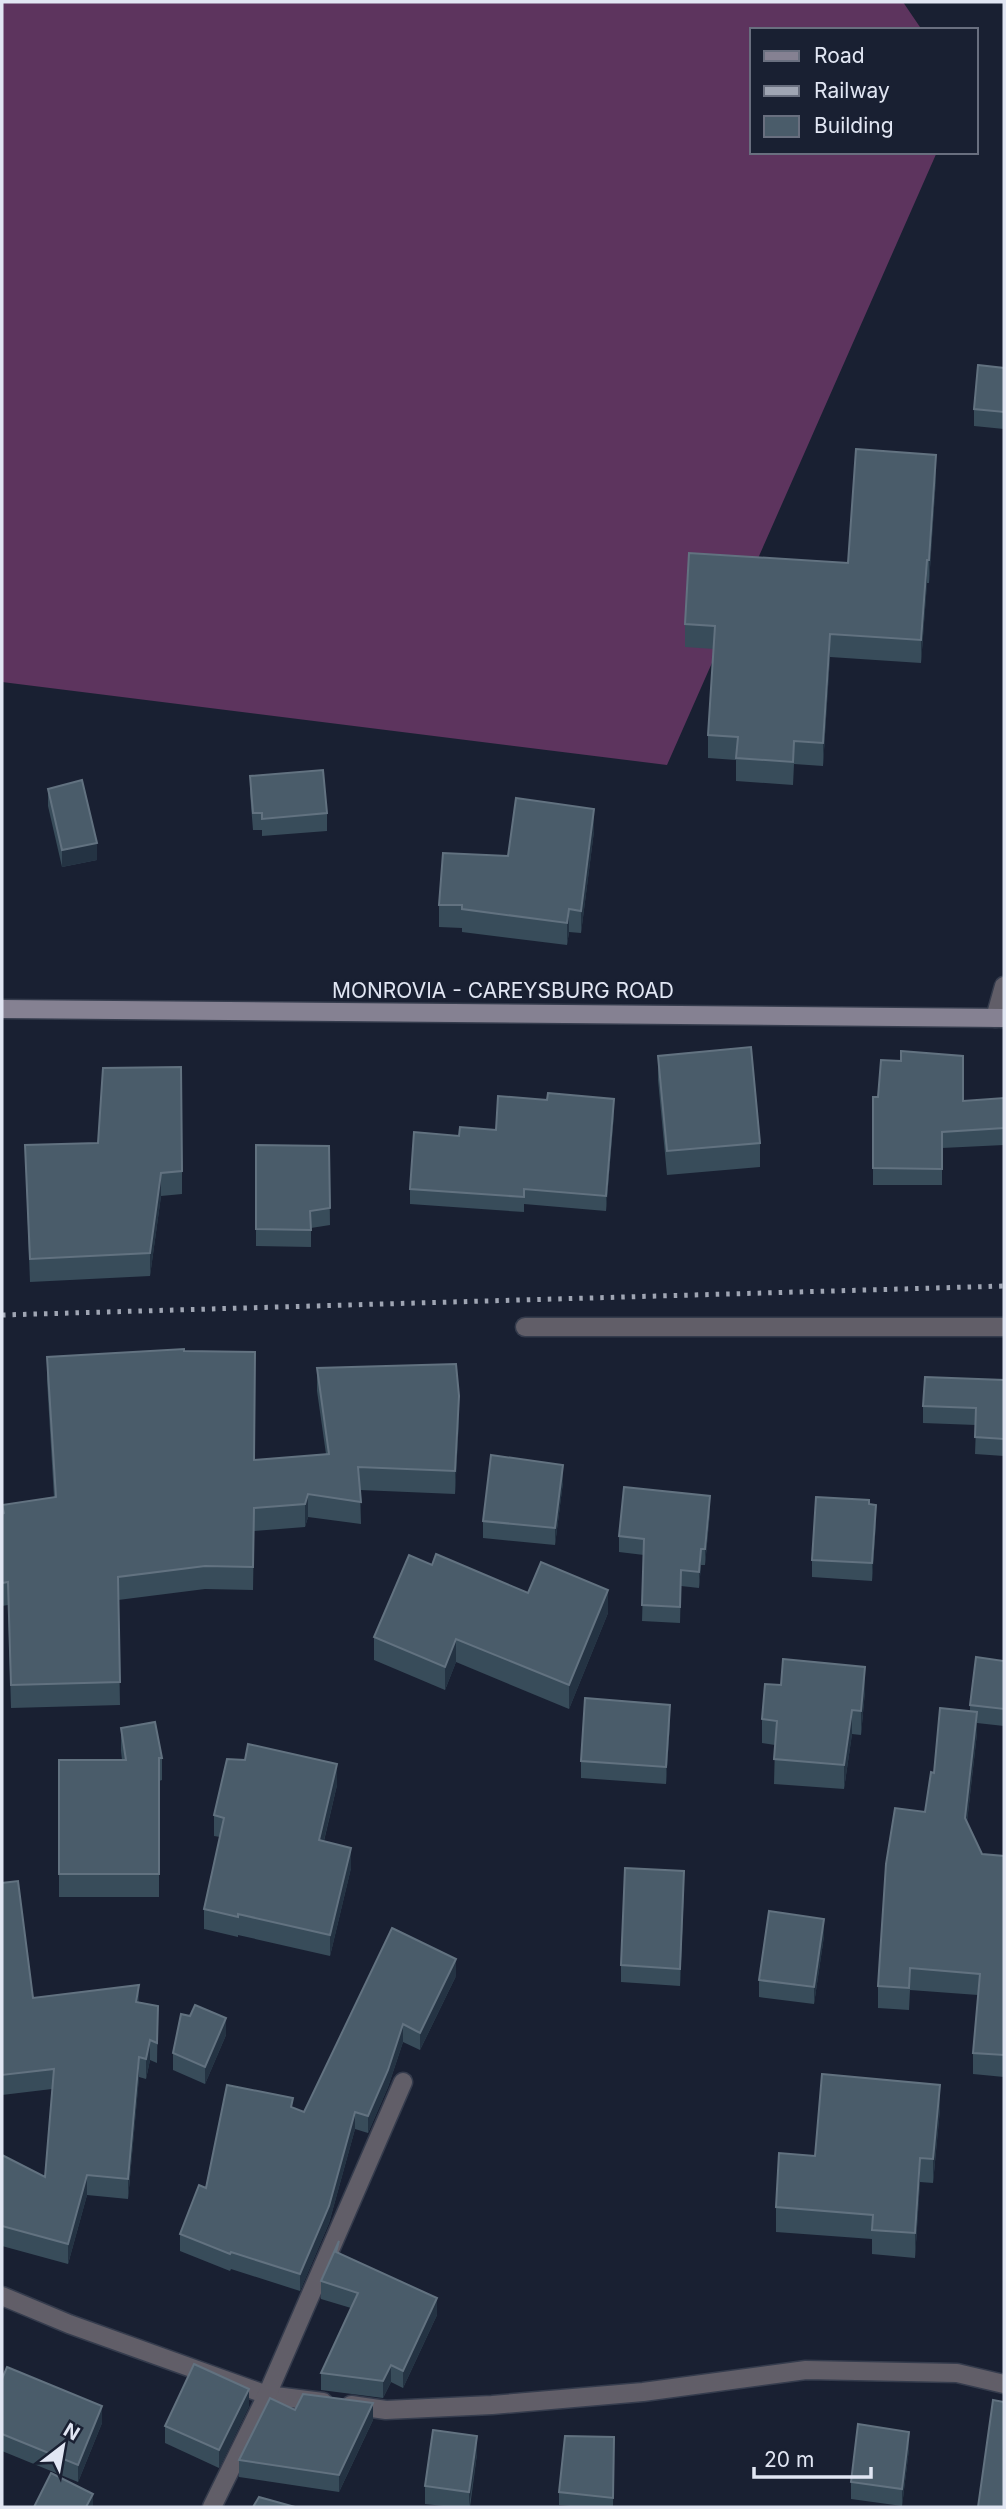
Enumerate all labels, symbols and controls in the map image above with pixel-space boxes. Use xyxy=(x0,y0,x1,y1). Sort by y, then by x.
legend xyxy=(750,28,978,154)
text: Road xyxy=(814,43,865,68)
text: Railway xyxy=(814,78,890,103)
text: Building xyxy=(814,113,894,138)
street label: MONROVIA - CAREYSBURG ROAD xyxy=(332,978,674,1003)
north arrow xyxy=(28,2411,98,2481)
text: N xyxy=(59,2418,84,2445)
scale bar xyxy=(754,2436,871,2480)
text: 20 m xyxy=(764,2447,814,2472)

